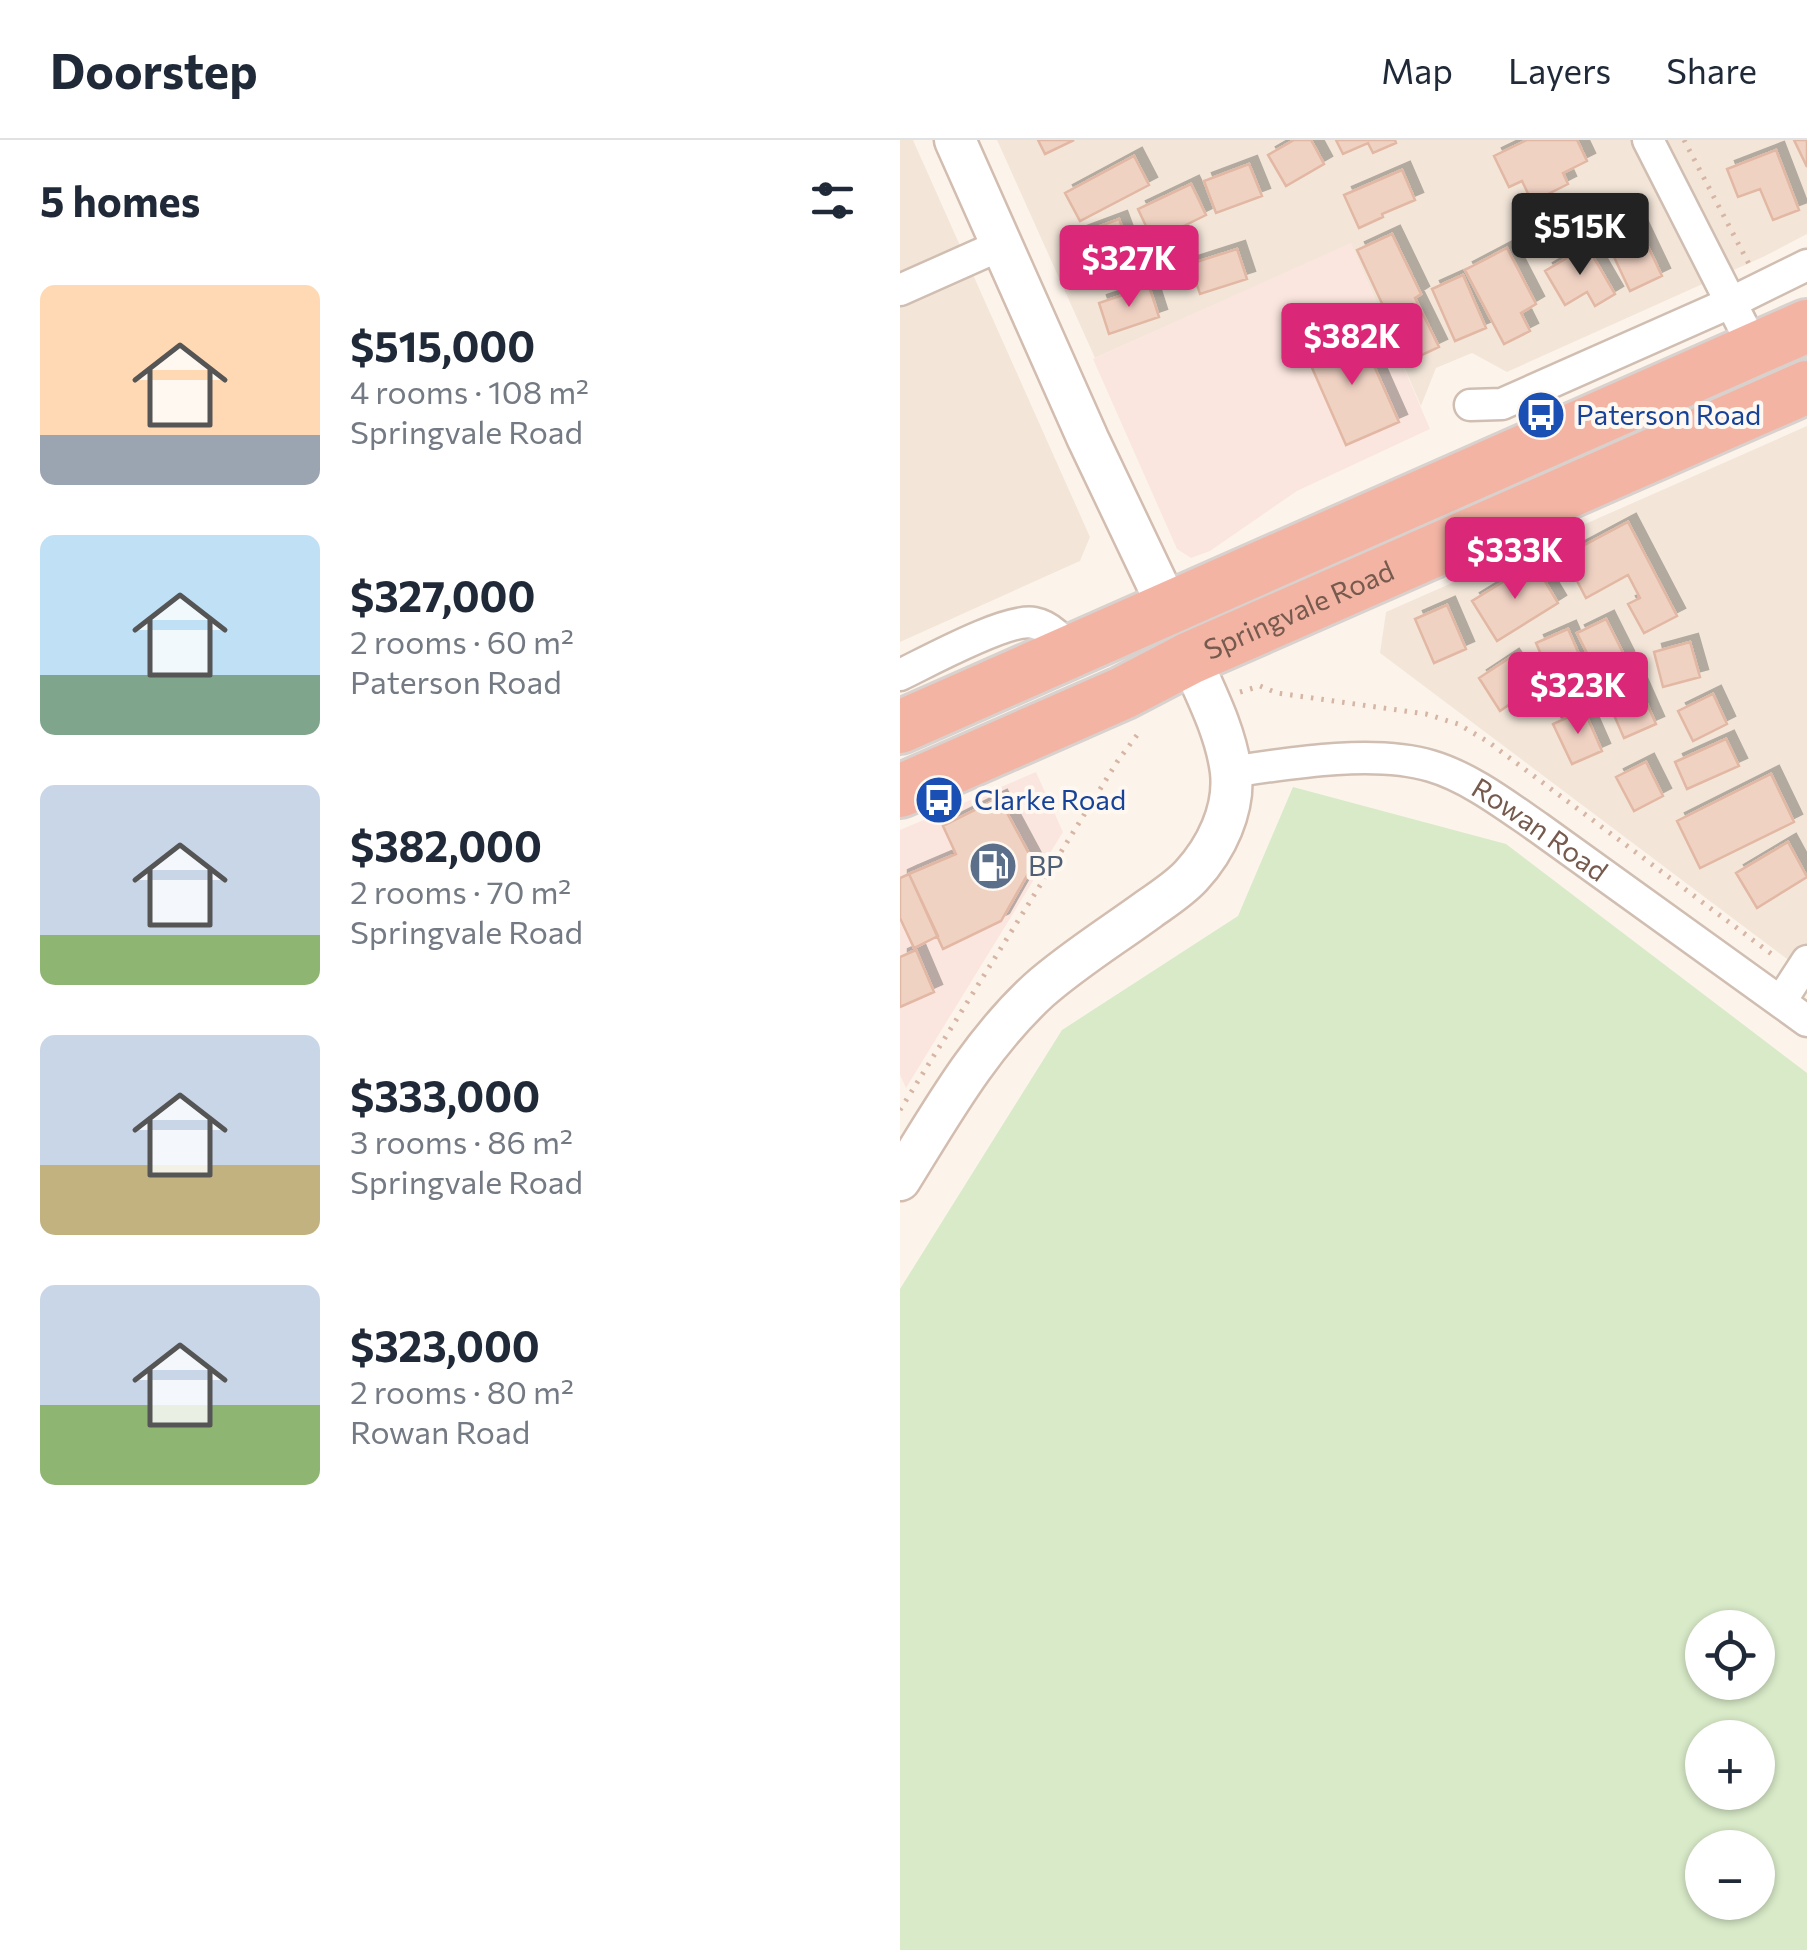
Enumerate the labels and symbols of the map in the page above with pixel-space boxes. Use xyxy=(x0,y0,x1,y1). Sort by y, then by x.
pin: $515K xyxy=(1510,193,1650,278)
pin: $327K xyxy=(1059,225,1199,310)
pin: $382K xyxy=(1282,303,1422,388)
bus stop icon: Paterson Road xyxy=(1515,389,1567,441)
place label: Paterson Road xyxy=(1576,397,1761,431)
pin: $333K xyxy=(1445,517,1585,602)
street label: Springvale Road xyxy=(1198,553,1399,666)
pin: $323K xyxy=(1508,652,1648,737)
street label: Rowan Road xyxy=(1466,770,1615,888)
bus stop icon: Clarke Road xyxy=(913,774,965,826)
place label: Clarke Road xyxy=(974,782,1126,816)
fuel station icon: BP xyxy=(967,840,1019,892)
place label: BP xyxy=(1028,848,1064,882)

